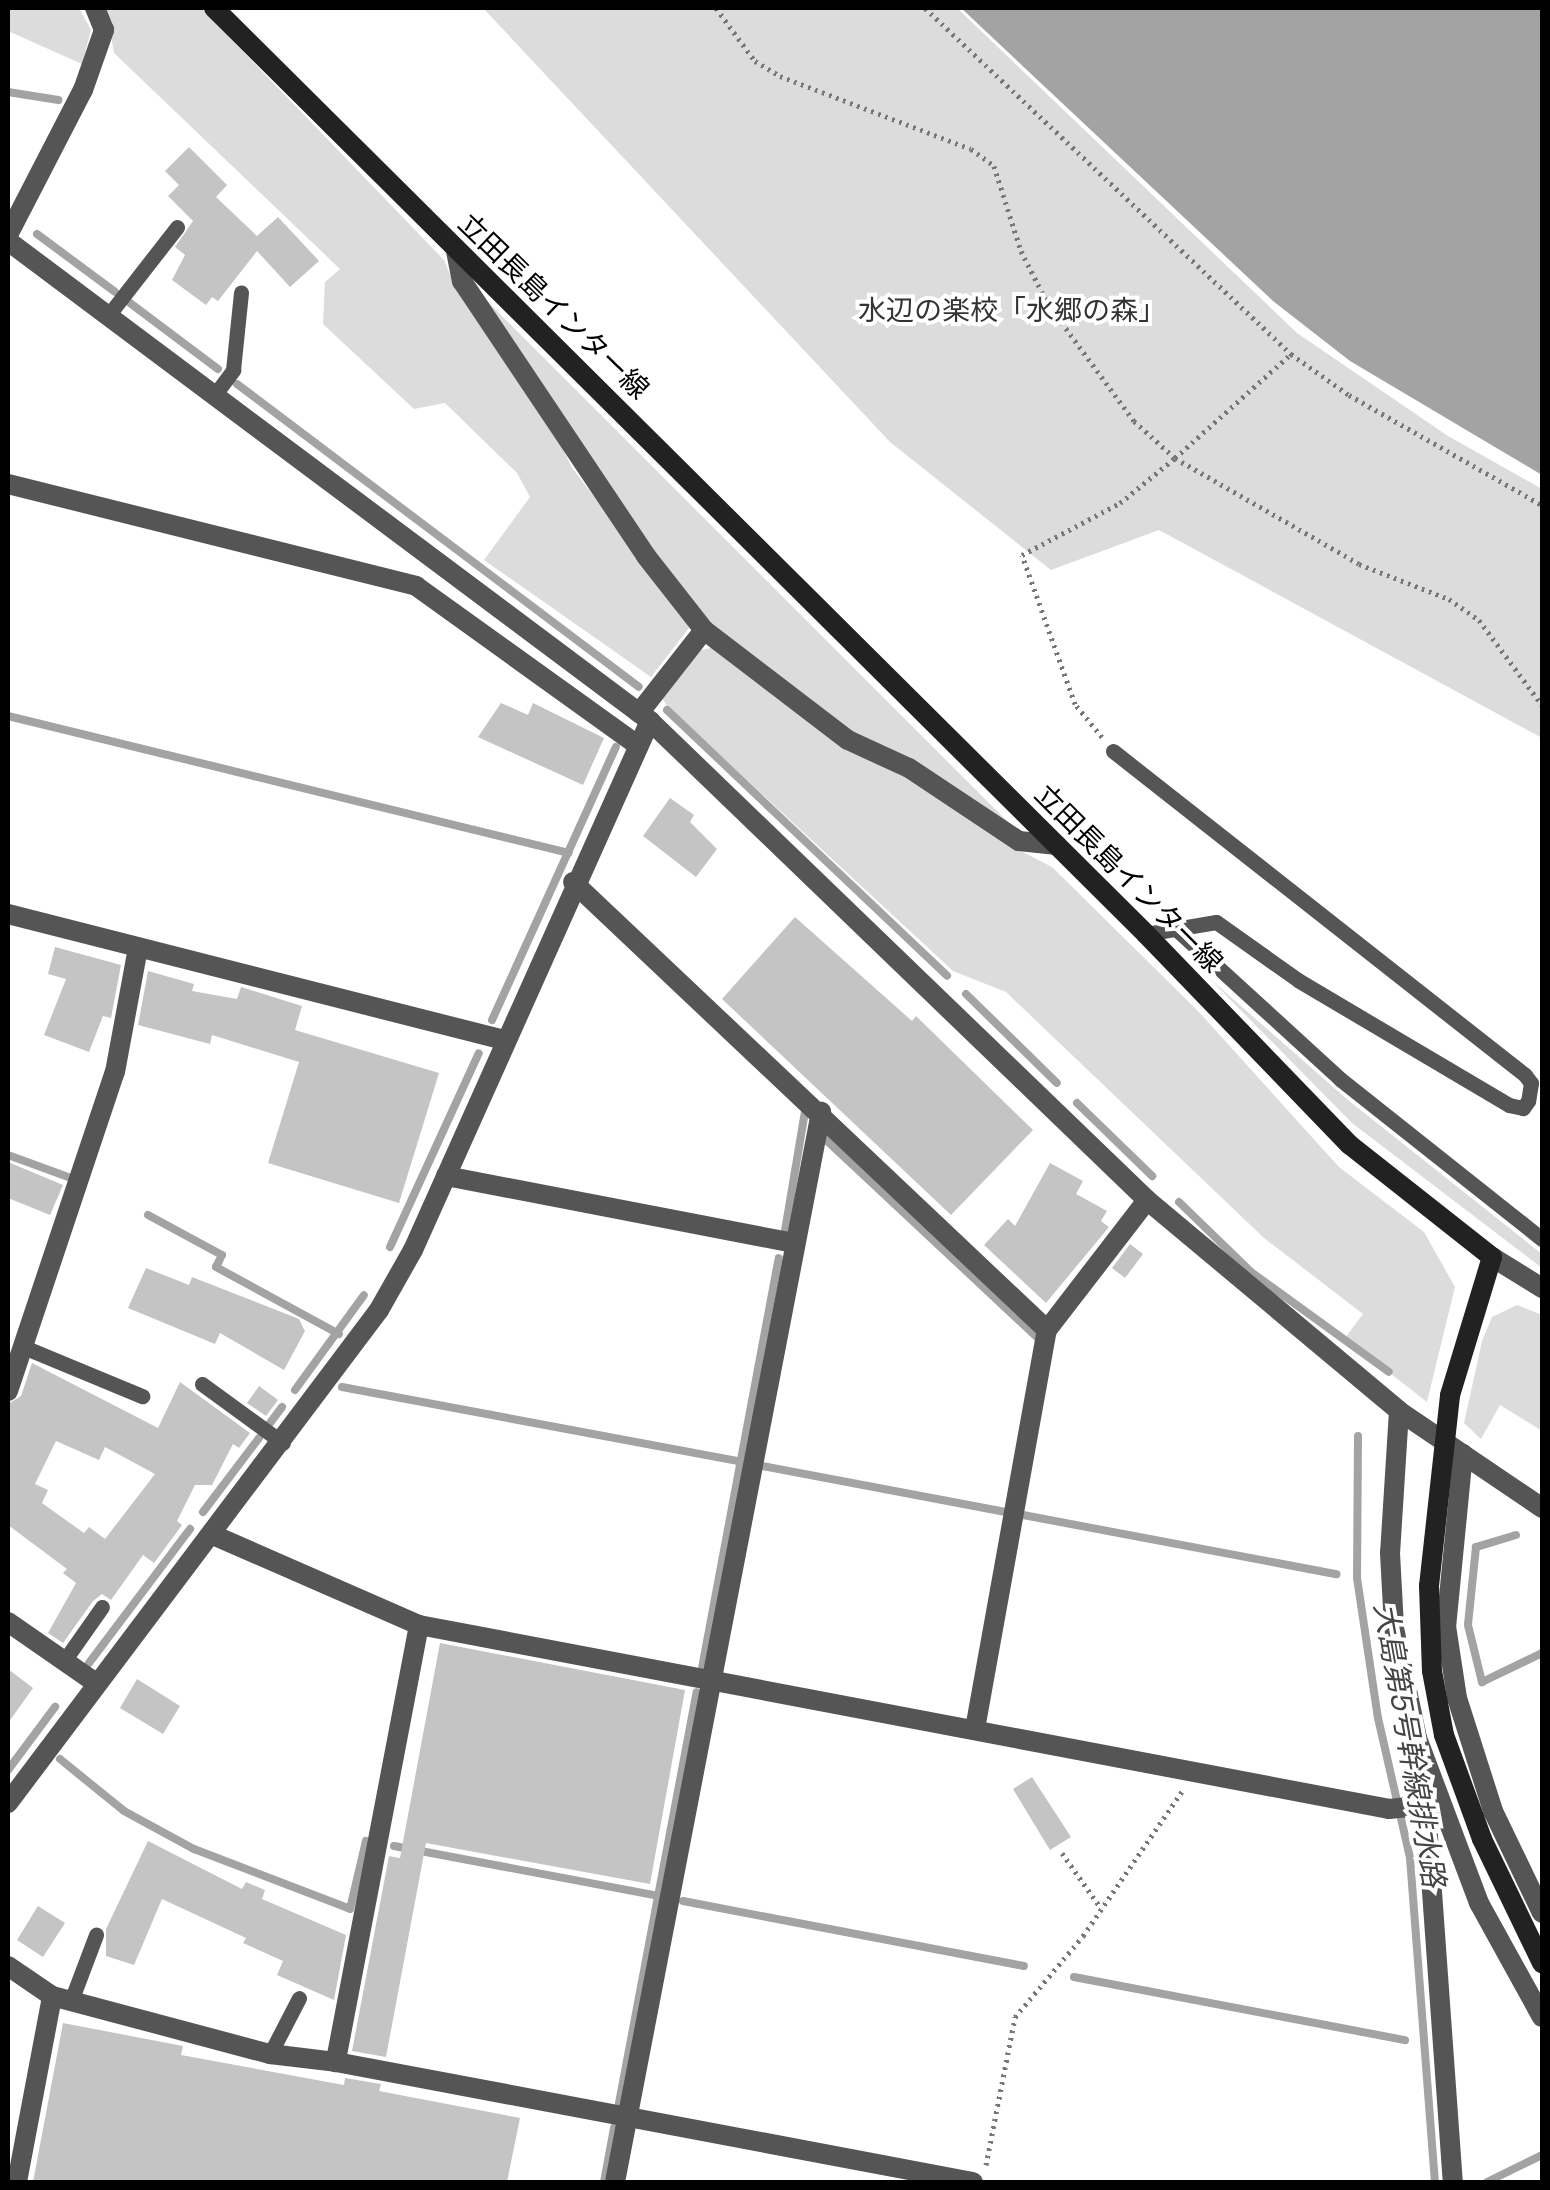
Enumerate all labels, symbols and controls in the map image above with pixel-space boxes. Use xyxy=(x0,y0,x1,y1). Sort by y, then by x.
street label: 立田長島インター線 xyxy=(452,206,656,406)
park label: 水辺の楽校「水郷の森」 xyxy=(858,293,1166,327)
street label: 立田長島インター線 xyxy=(1028,777,1230,979)
water label: 大島第5号幹線排水路 xyxy=(1366,1600,1452,1890)

